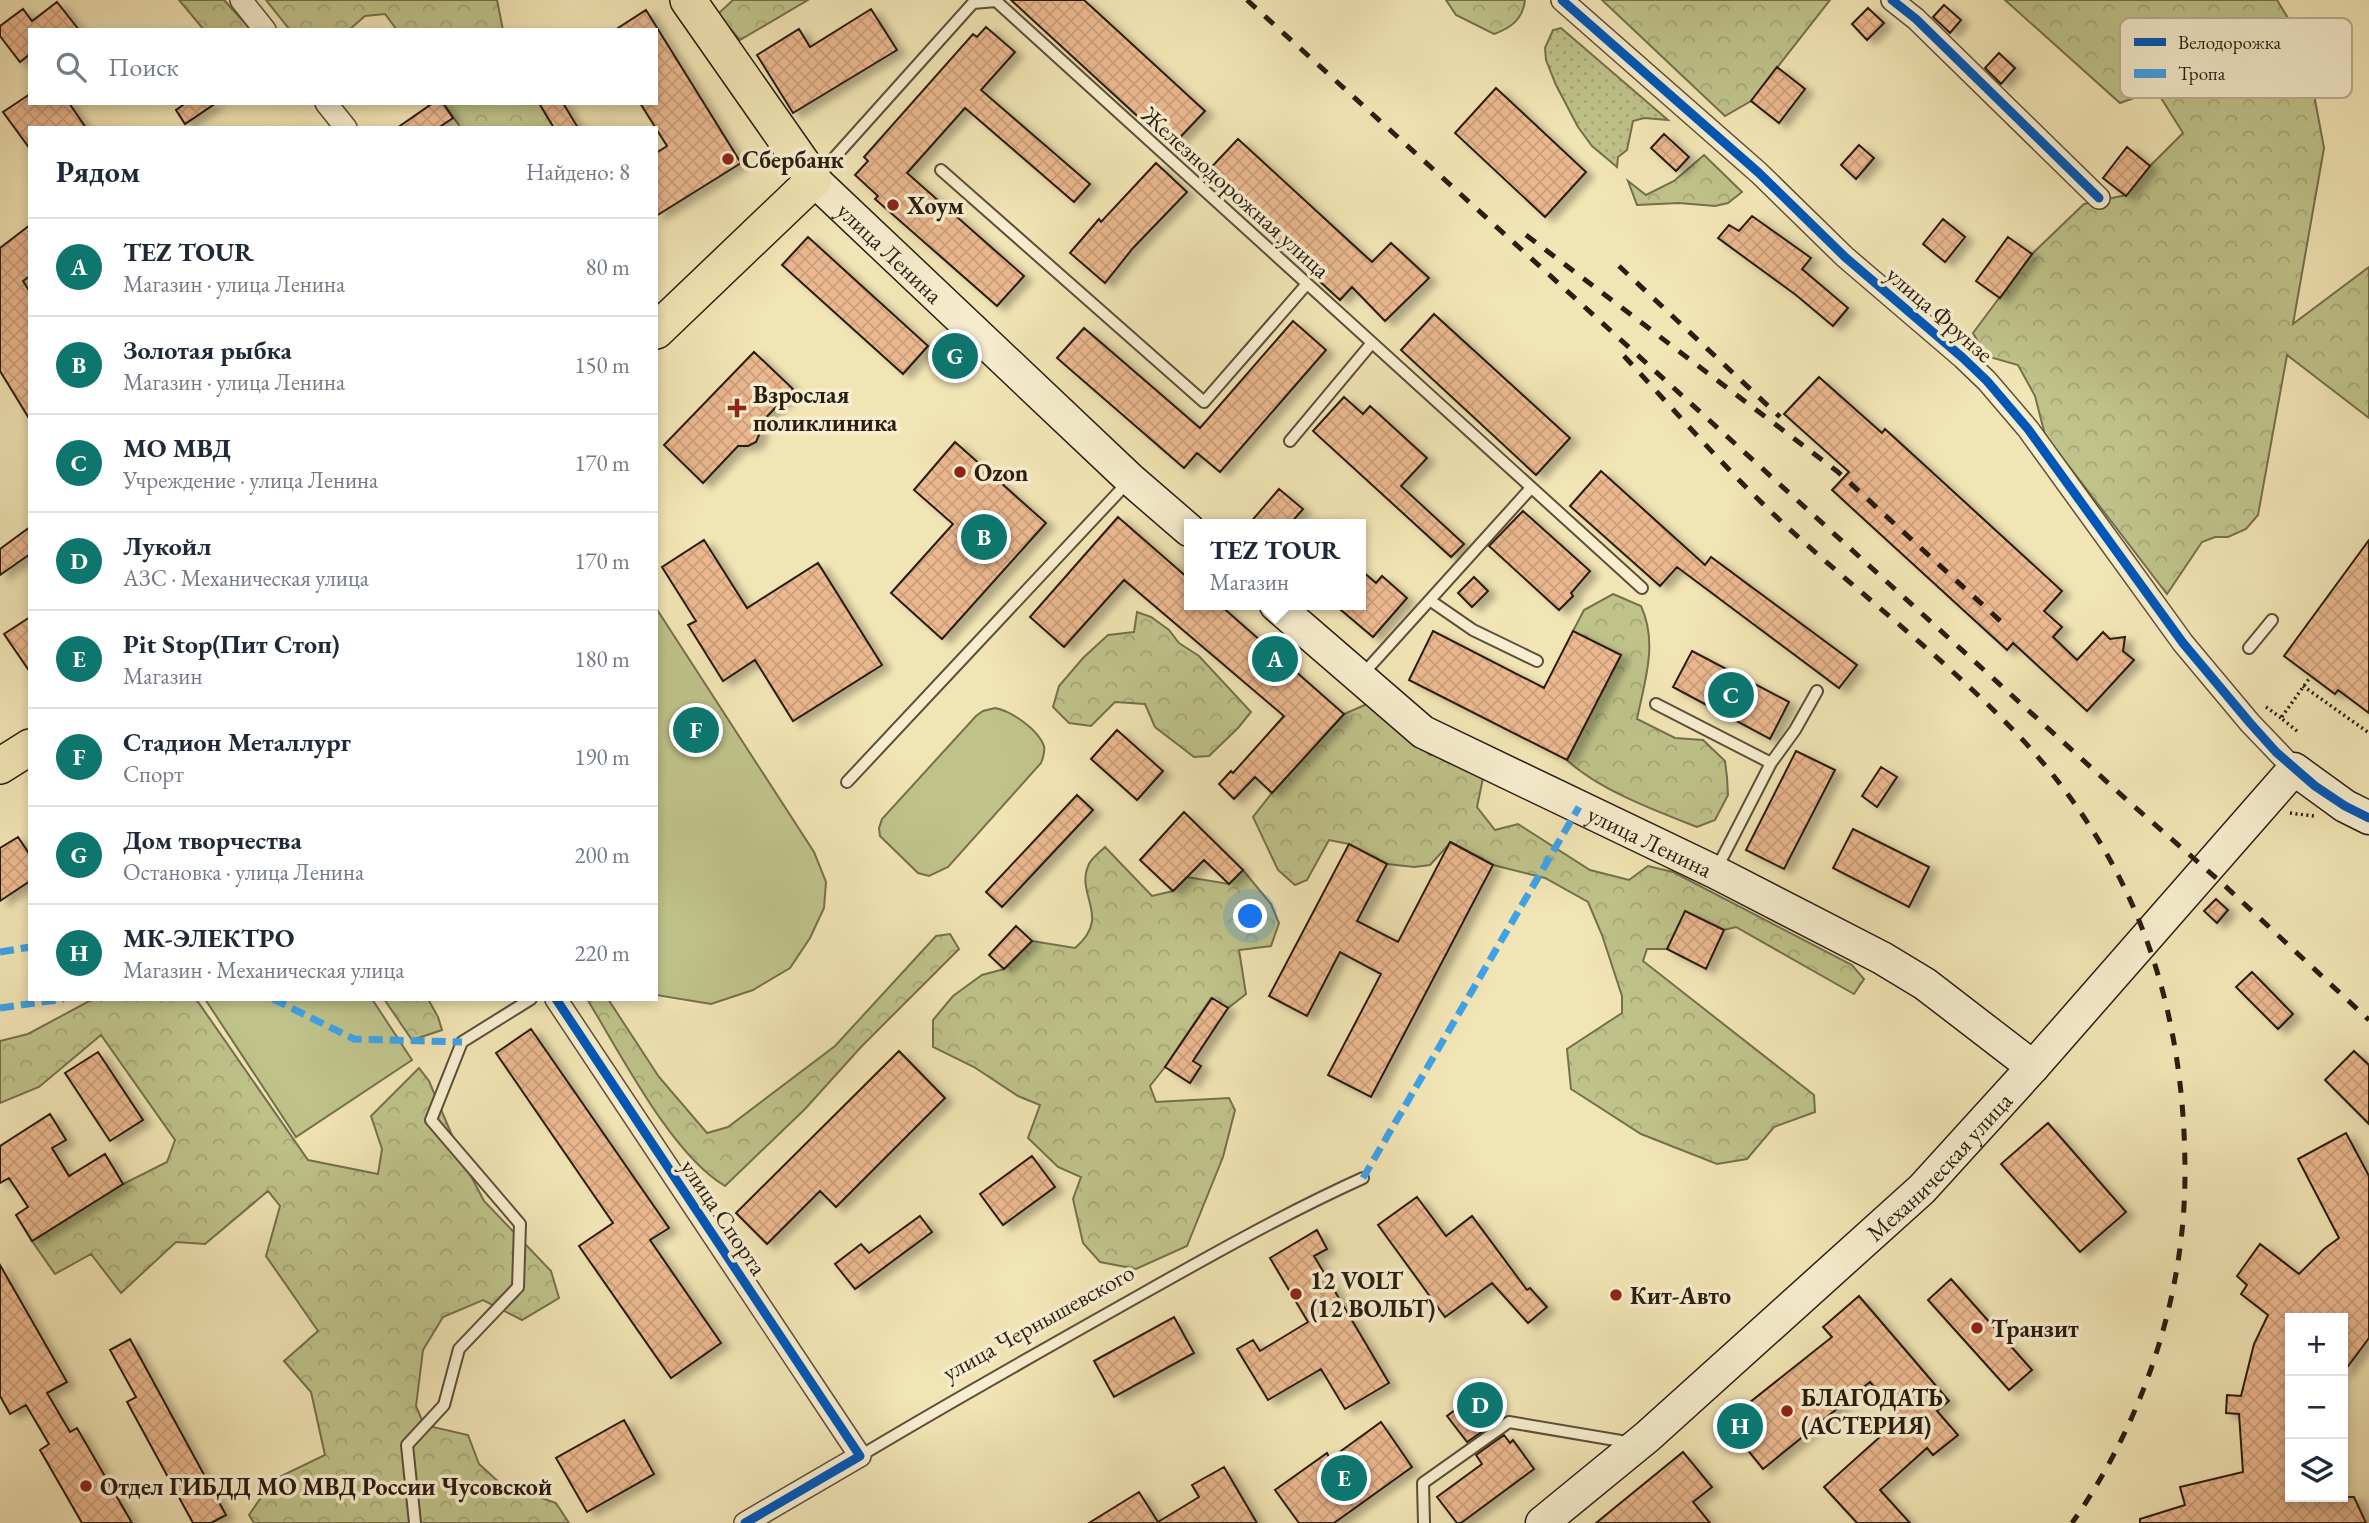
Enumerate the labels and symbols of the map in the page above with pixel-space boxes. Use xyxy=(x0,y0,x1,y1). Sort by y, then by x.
legend xyxy=(2120,18,2352,98)
text: Велодорожка xyxy=(2178,30,2282,55)
text: Тропа xyxy=(2178,61,2226,86)
street label: Железнодорожная улица xyxy=(1134,98,1337,285)
place label: Сбербанк xyxy=(742,144,845,175)
marker: Сбербанк xyxy=(720,151,736,167)
place label: Хоум xyxy=(906,190,964,222)
street label: улица Ленина xyxy=(831,195,950,310)
marker: Хоум xyxy=(885,197,901,213)
street label: улица Фрунзе xyxy=(1880,259,2000,369)
pin: G xyxy=(932,330,978,382)
place label: Взрослая поликлиника xyxy=(753,379,898,438)
marker: Взрослая поликлиника xyxy=(727,398,747,418)
place label: Ozon xyxy=(974,457,1029,488)
marker: Ozon xyxy=(952,464,968,480)
pin: B xyxy=(961,511,1007,563)
pin: A xyxy=(1252,633,1298,685)
pin: C xyxy=(1708,669,1754,721)
pin: F xyxy=(673,704,719,756)
street label: улица Ленина xyxy=(1583,798,1718,884)
your location xyxy=(1233,899,1267,933)
street label: Механическая улица xyxy=(1859,1085,2019,1248)
street label: улица Спорта xyxy=(674,1153,774,1281)
street label: улица Чернышевского xyxy=(937,1256,1140,1388)
place label: 12 VOLT (12 ВОЛЬТ) xyxy=(1310,1265,1435,1324)
place label: Кит-Авто xyxy=(1630,1280,1731,1311)
marker: 12 VOLT (12 ВОЛЬТ) xyxy=(1288,1286,1304,1302)
marker: Кит-Авто xyxy=(1608,1287,1624,1303)
place label: Транзит xyxy=(1991,1313,2079,1344)
marker: Транзит xyxy=(1969,1320,1985,1336)
pin: D xyxy=(1457,1379,1503,1431)
place label: БЛАГОДАТЬ (АСТЕРИЯ) xyxy=(1801,1382,1943,1441)
pin: H xyxy=(1717,1400,1763,1452)
marker: БЛАГОДАТЬ (АСТЕРИЯ) xyxy=(1779,1403,1795,1419)
pin: E xyxy=(1321,1452,1367,1504)
place label: Отдел ГИБДД МО МВД России Чусовской xyxy=(100,1471,552,1503)
marker: Отдел ГИБДД МО МВД России Чусовской xyxy=(78,1478,94,1494)

